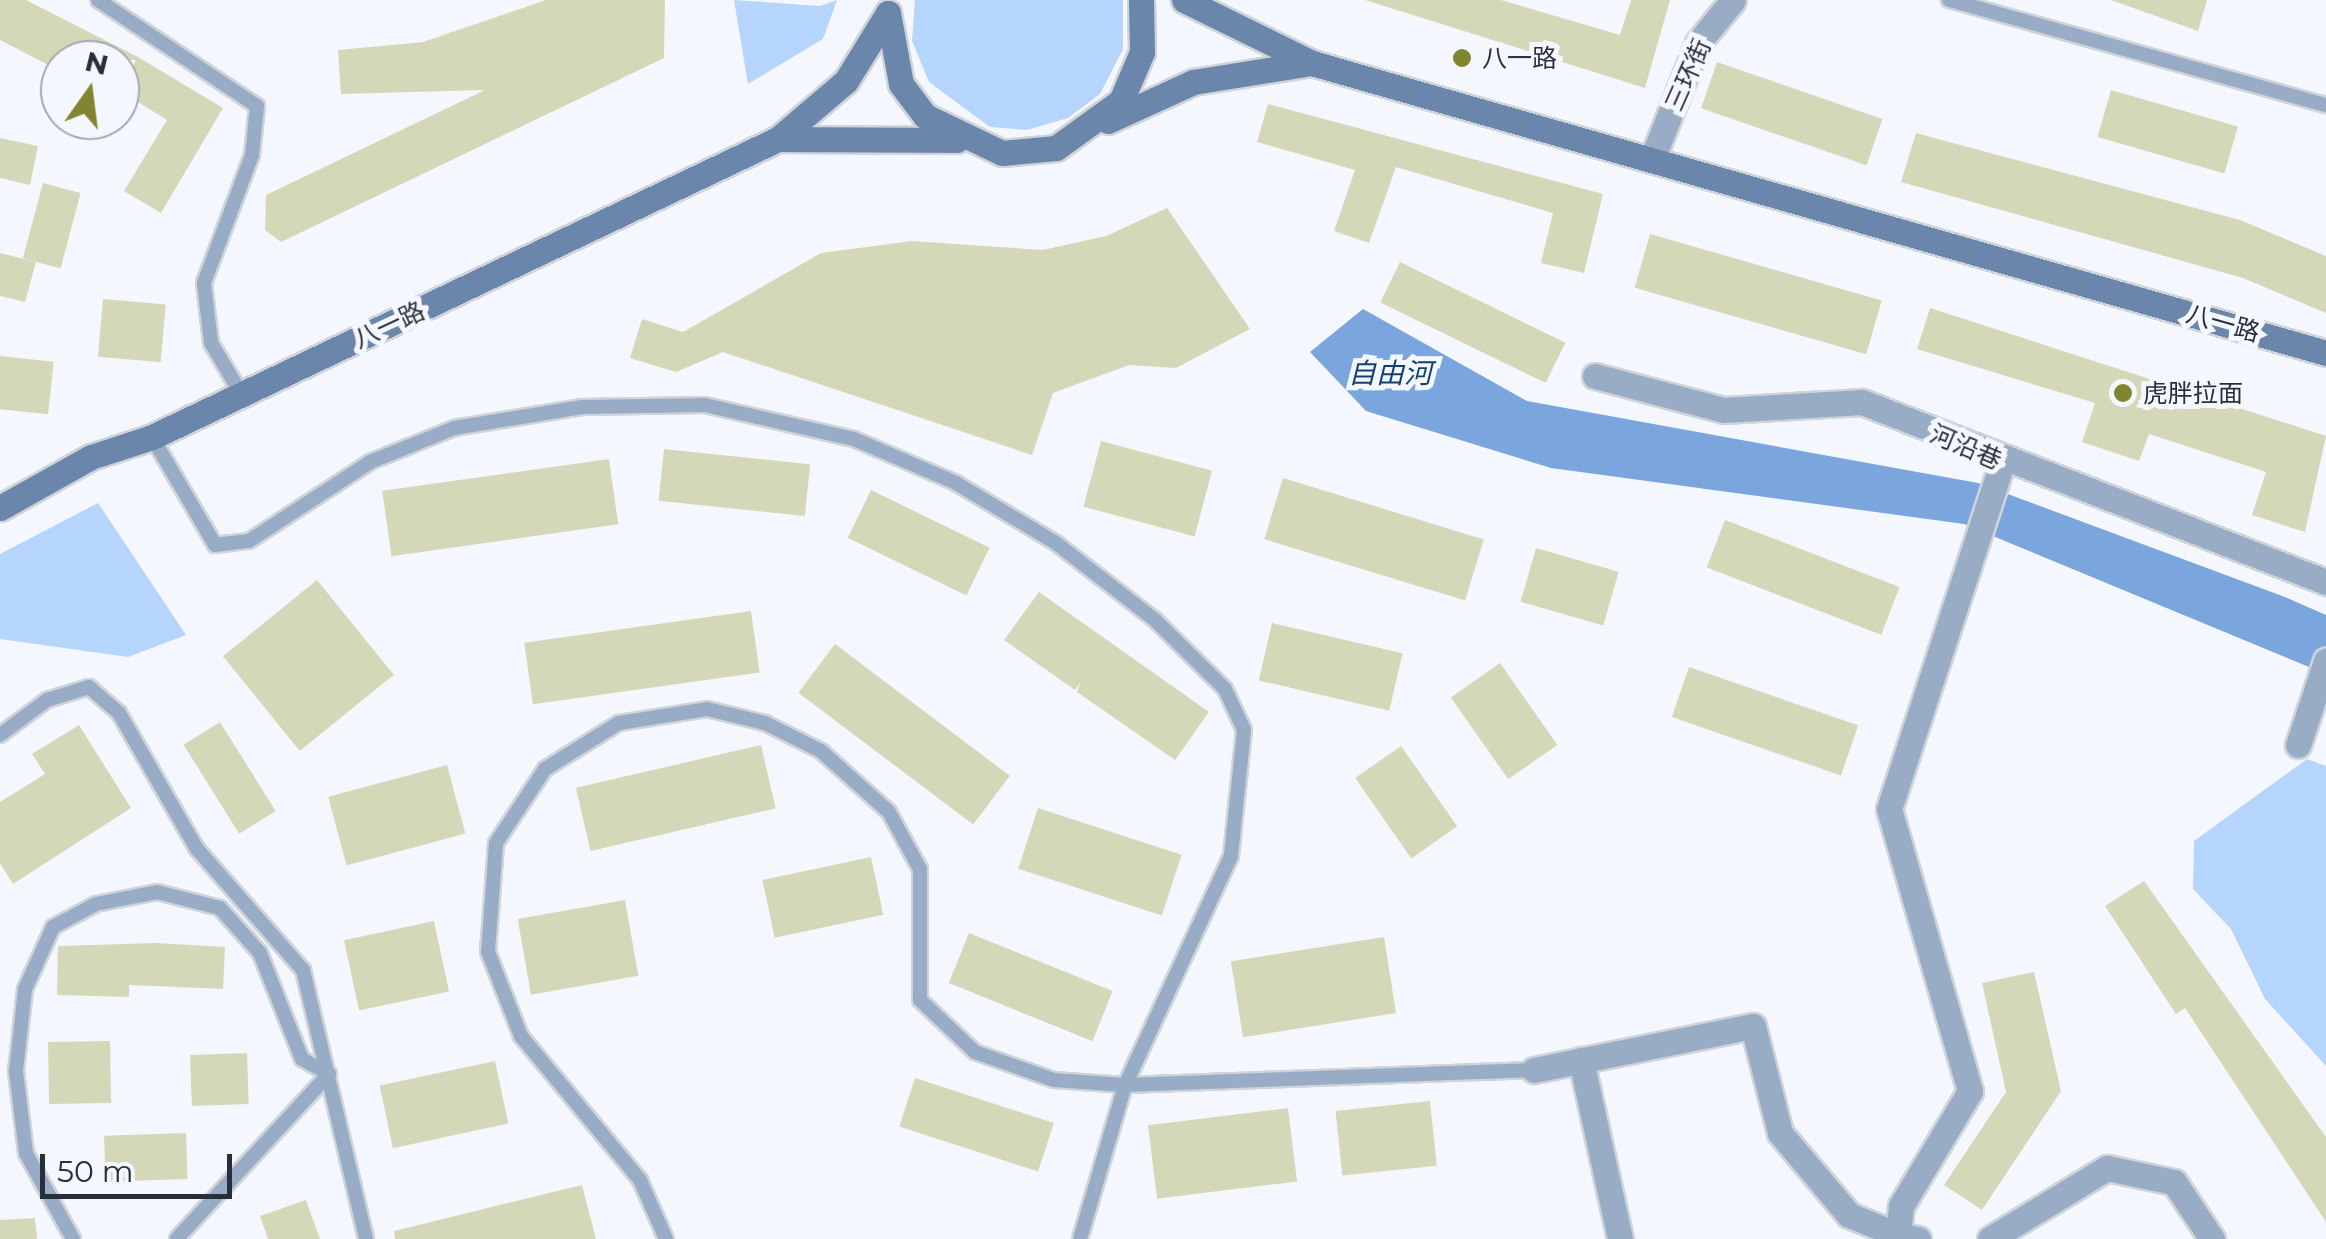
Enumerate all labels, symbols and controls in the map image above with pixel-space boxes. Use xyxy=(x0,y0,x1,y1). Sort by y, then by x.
street label: 三环街 xyxy=(1659,35,1717,115)
north arrow xyxy=(40,40,140,140)
place label: 八一路 xyxy=(1482,43,1557,73)
text: N xyxy=(82,44,112,82)
marker: 八一路 xyxy=(1451,47,1473,69)
street label: 八一路 xyxy=(349,296,429,354)
street label: 八一路 xyxy=(2183,298,2263,348)
water label: 自由河 xyxy=(1348,356,1432,390)
place label: 虎胖拉面 xyxy=(2143,378,2243,408)
marker: 虎胖拉面 xyxy=(2112,382,2134,404)
street label: 河沿巷 xyxy=(1926,419,2006,475)
scale bar xyxy=(45,1134,238,1196)
text: 50 m xyxy=(57,1153,134,1190)

